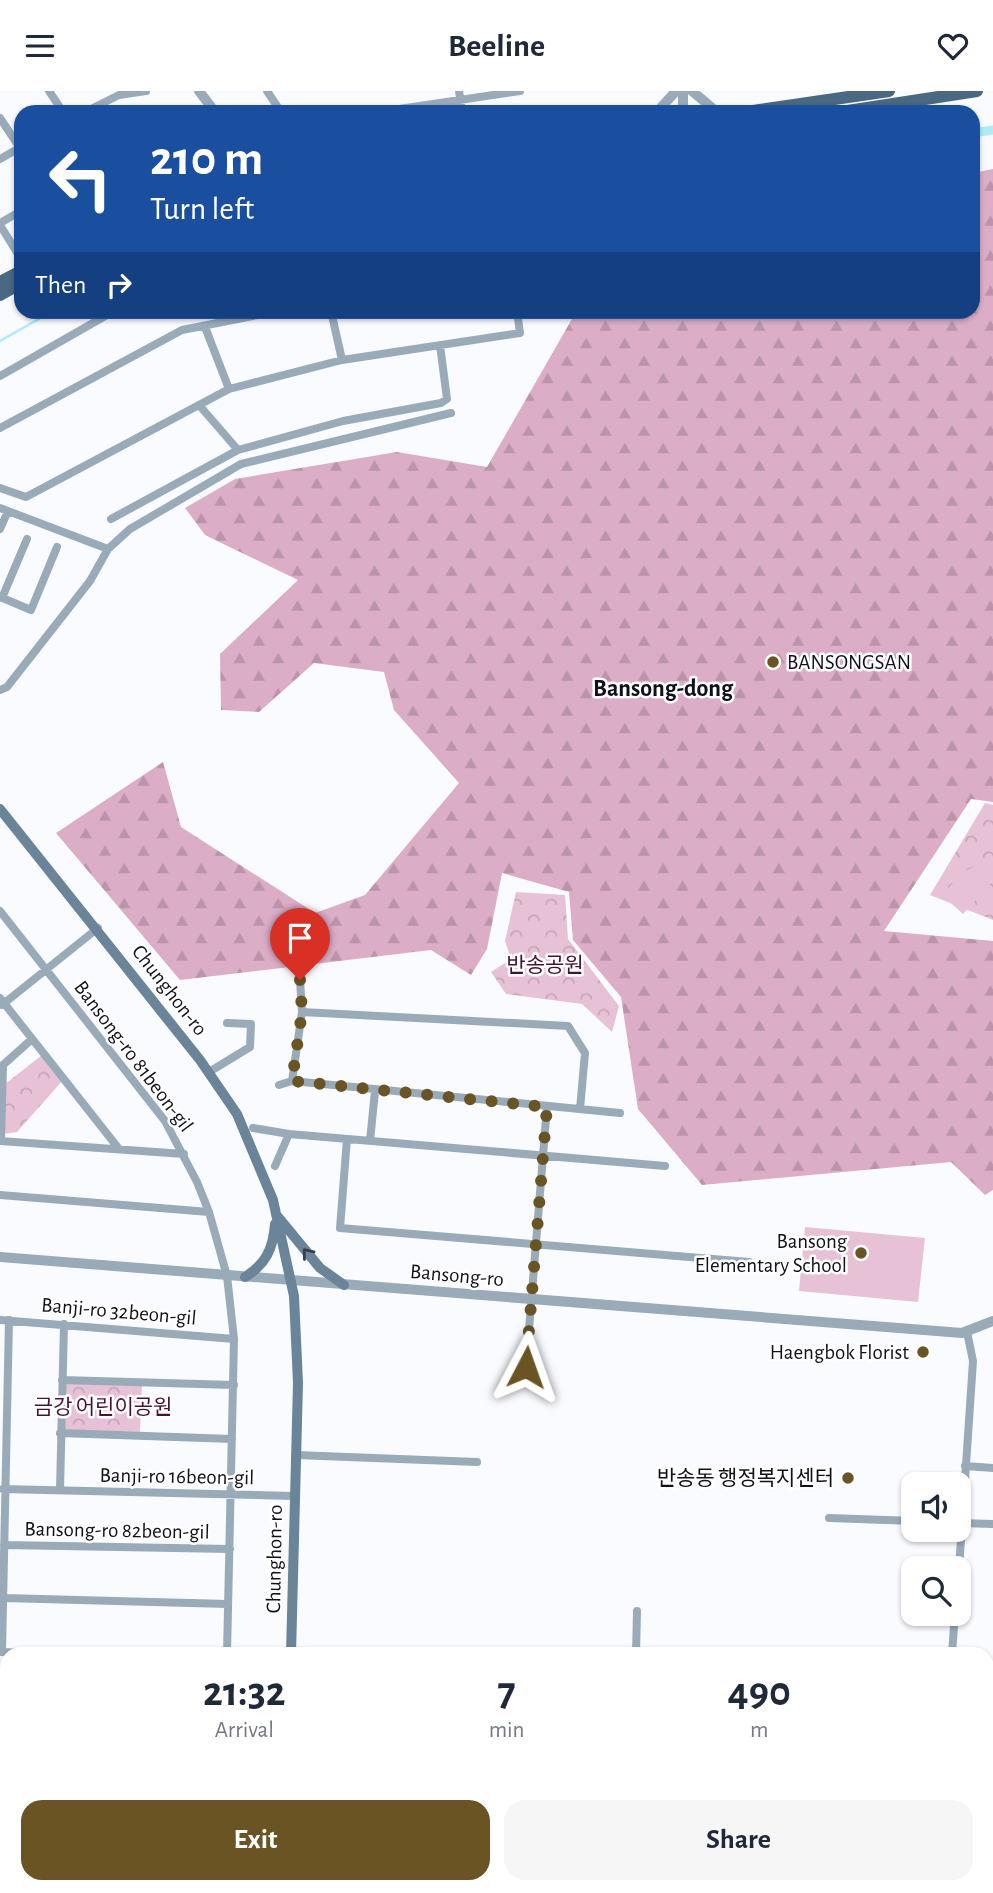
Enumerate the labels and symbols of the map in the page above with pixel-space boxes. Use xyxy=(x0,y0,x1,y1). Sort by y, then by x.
place label: BANSONGSAN xyxy=(787,652,911,673)
marker: BANSONGSAN xyxy=(765,654,781,670)
district label: Bansong-dong xyxy=(593,677,734,701)
pin xyxy=(270,908,330,980)
street label: Chunghon-ro xyxy=(128,941,211,1040)
park label: 반송공원 xyxy=(506,954,584,976)
street label: Bansong-ro 81beon-gil xyxy=(70,977,197,1136)
place label: Bansong Elementary School xyxy=(695,1231,848,1276)
marker: Bansong Elementary School xyxy=(853,1245,869,1261)
one-way arrow xyxy=(303,1249,315,1262)
street label: Bansong-ro xyxy=(409,1261,505,1290)
street label: Banji-ro 32beon-gil xyxy=(40,1294,197,1329)
position arrow xyxy=(489,1330,563,1404)
place label: Haengbok Florist xyxy=(770,1342,909,1363)
marker: Haengbok Florist xyxy=(915,1344,931,1360)
park label: 금강 어린이공원 xyxy=(34,1396,172,1418)
street label: Banji-ro 16beon-gil xyxy=(99,1465,255,1488)
place label: 반송동 행정복지센터 xyxy=(657,1467,834,1489)
marker: 반송동 행정복지센터 xyxy=(840,1470,856,1486)
street label: Chunghon-ro xyxy=(263,1504,286,1614)
street label: Bansong-ro 82beon-gil xyxy=(24,1518,210,1543)

